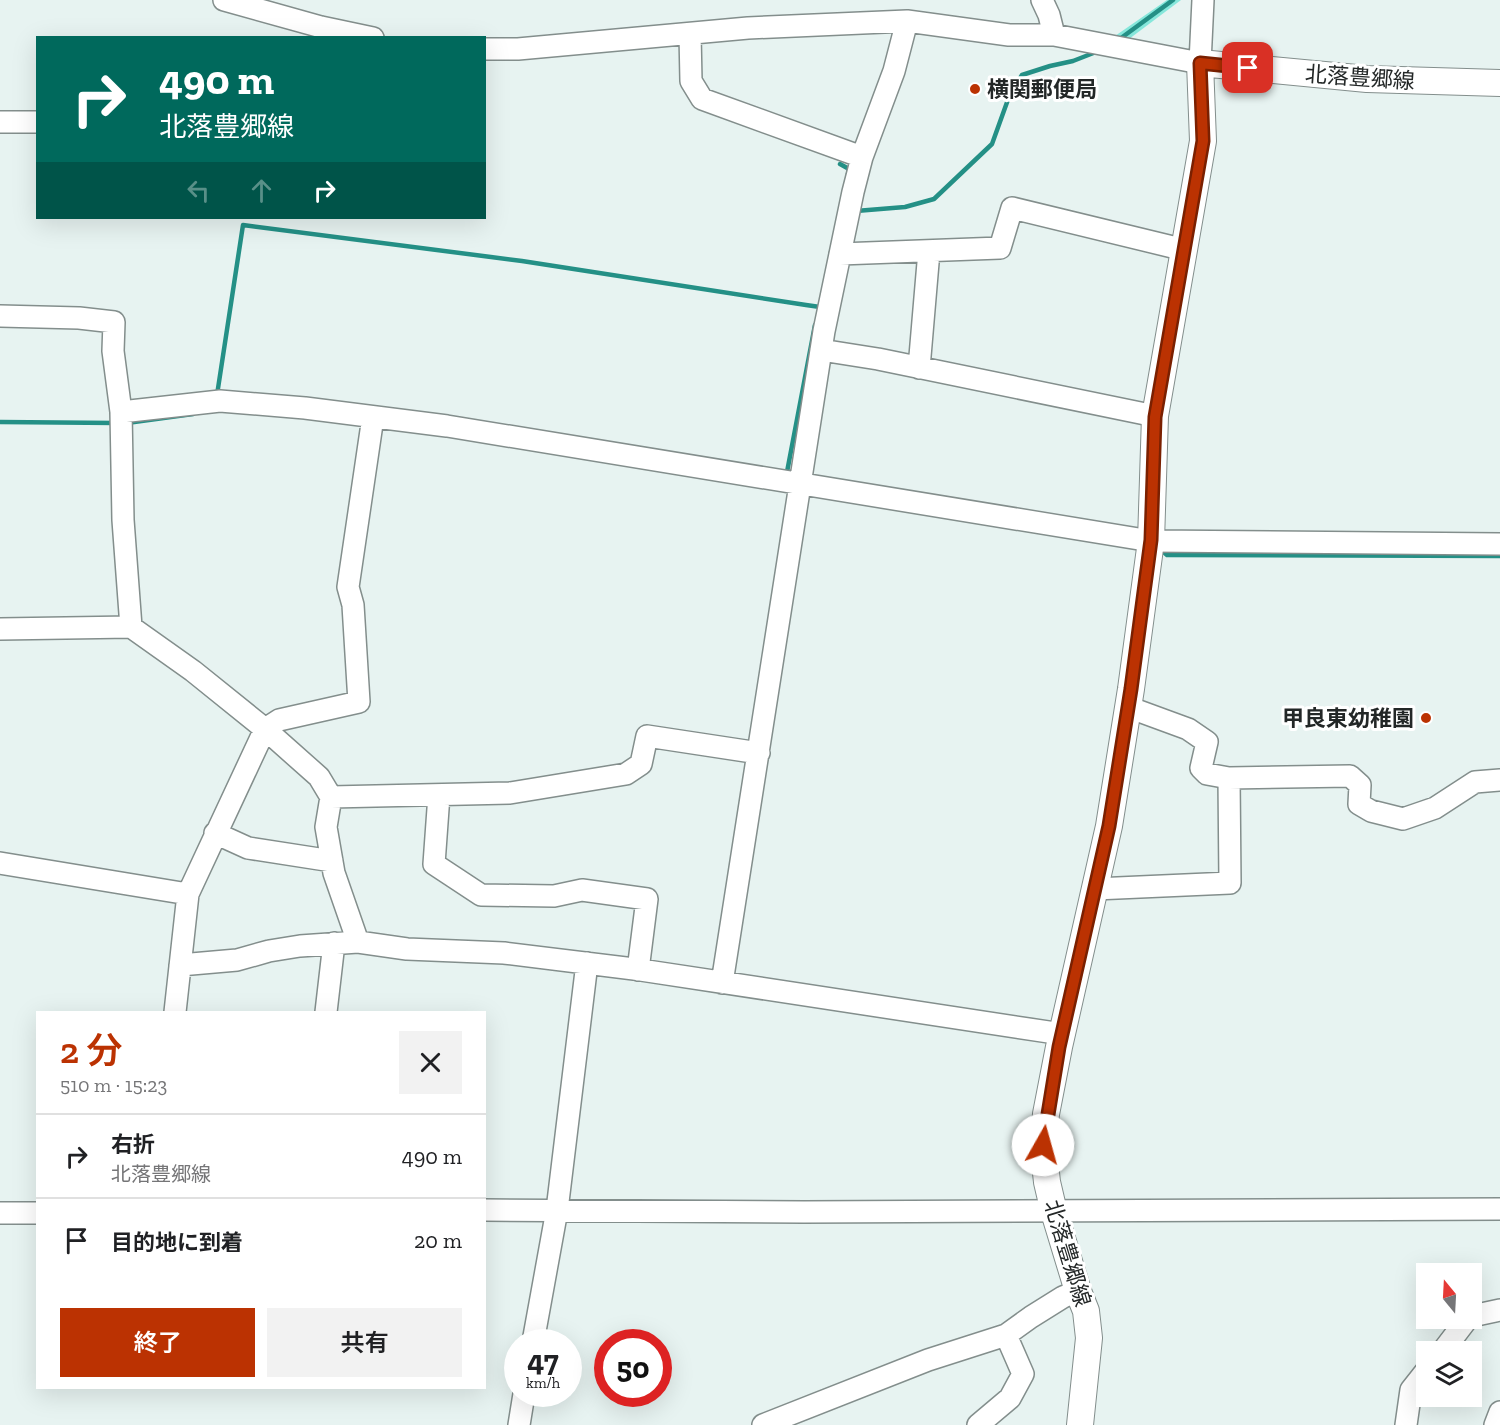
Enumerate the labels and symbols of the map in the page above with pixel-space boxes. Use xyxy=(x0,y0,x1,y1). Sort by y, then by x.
pin xyxy=(1222,42,1273,93)
street label: 北落豊郷線 xyxy=(1304,60,1416,95)
place label: 横関郵便局 xyxy=(987,76,1097,103)
marker: 横関郵便局 xyxy=(968,82,982,96)
place label: 甲良東幼稚園 xyxy=(1282,705,1414,732)
marker: 甲良東幼稚園 xyxy=(1419,711,1433,725)
position arrow xyxy=(1011,1113,1075,1177)
street label: 北落豊郷線 xyxy=(1039,1197,1097,1310)
north arrow xyxy=(1416,1263,1482,1329)
speed limit sign: 50 xyxy=(594,1329,672,1407)

